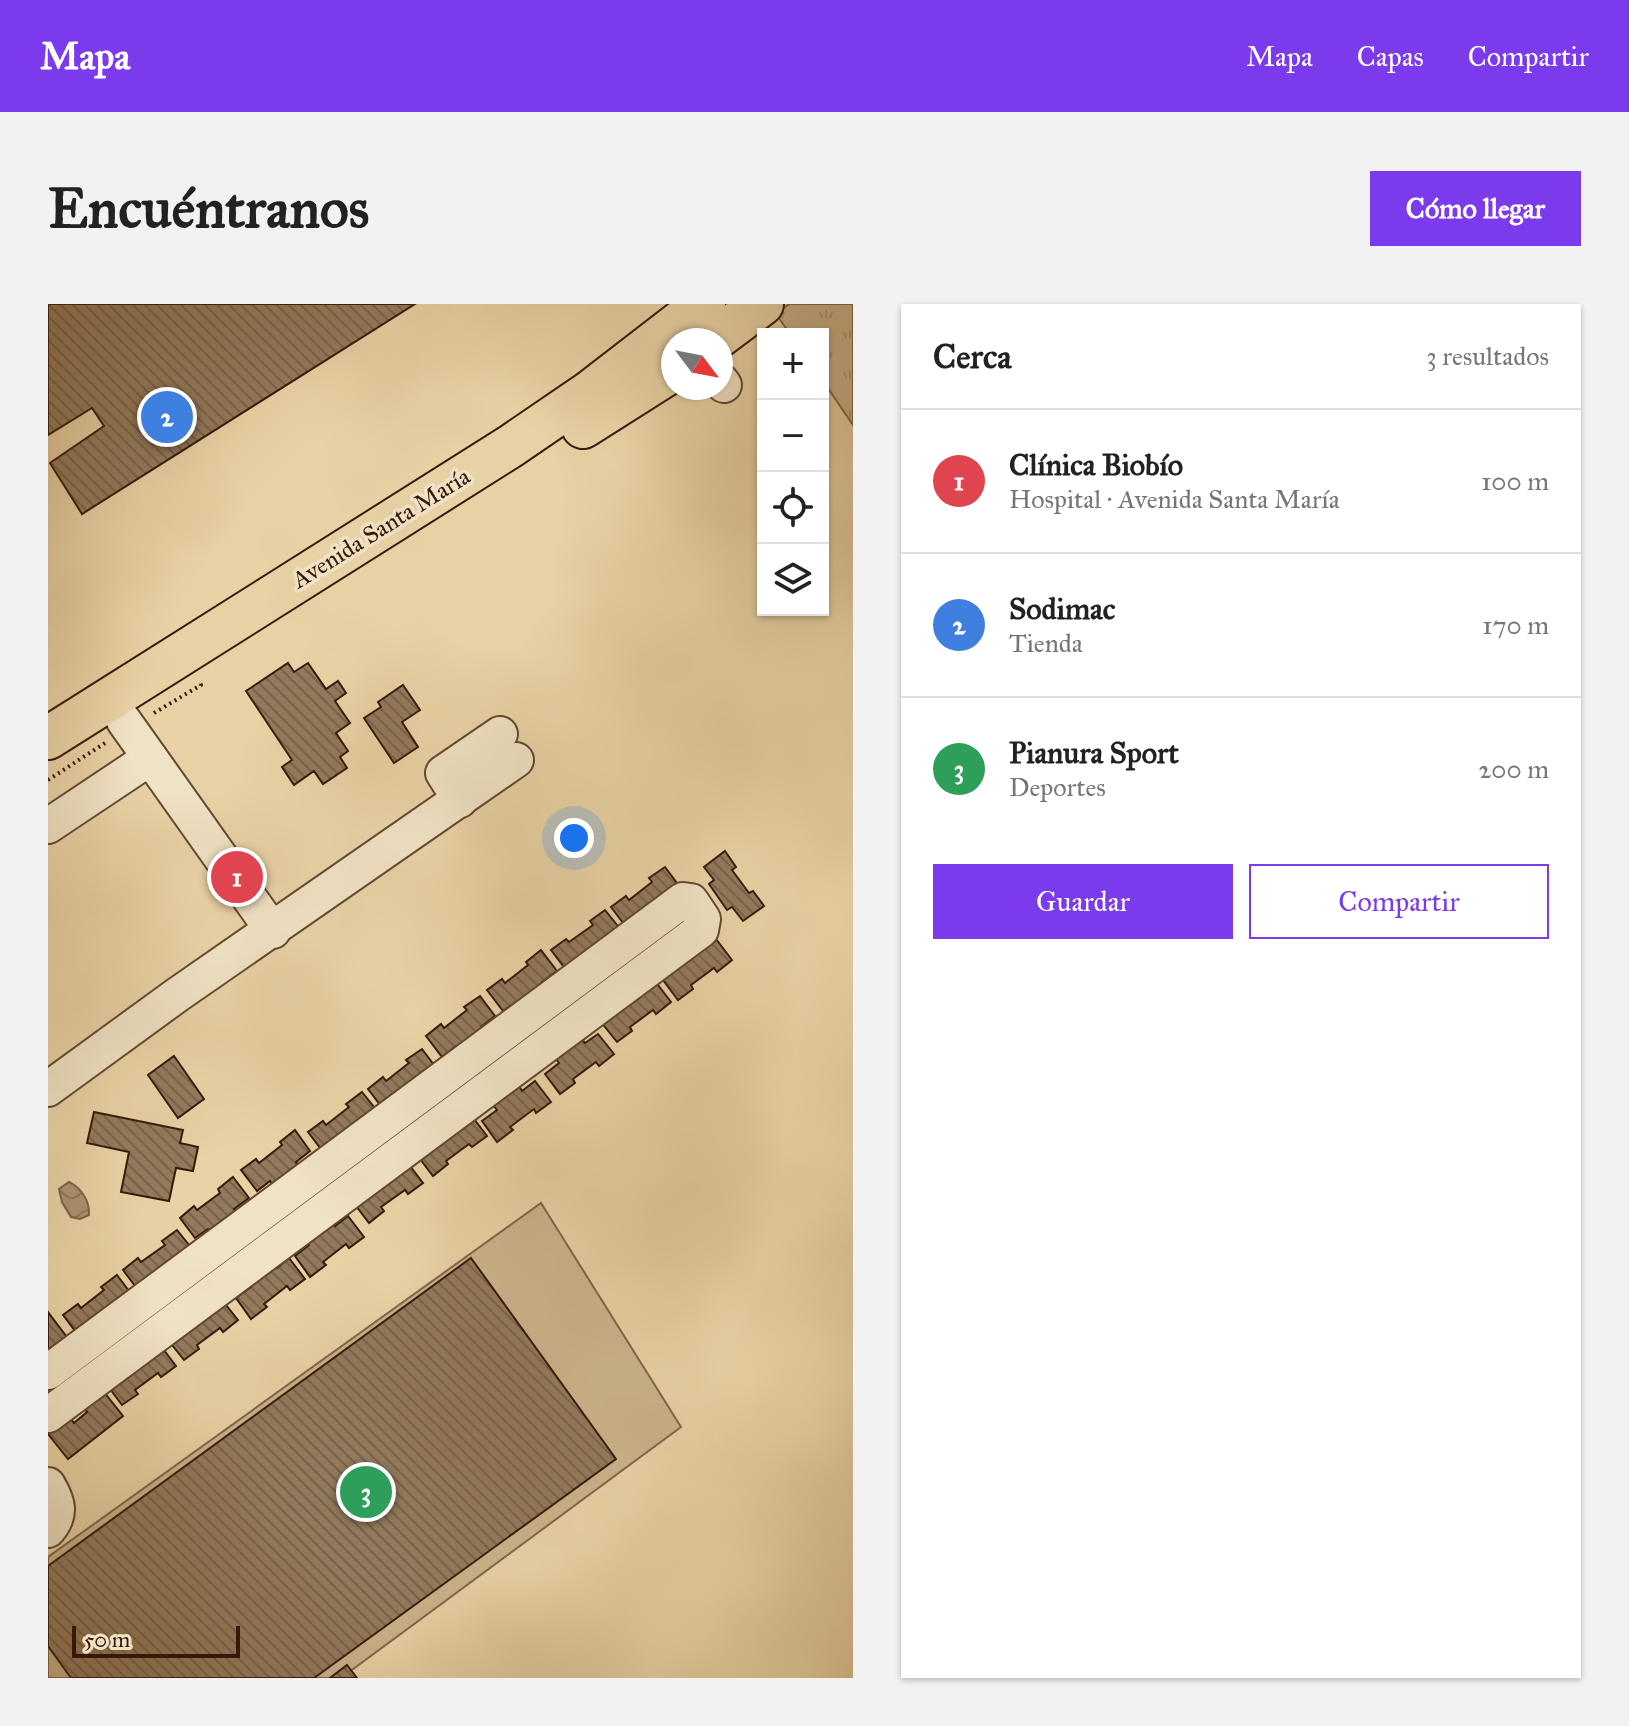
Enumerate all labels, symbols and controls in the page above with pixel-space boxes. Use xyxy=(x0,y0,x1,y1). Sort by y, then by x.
text: Mapa xyxy=(40,33,130,79)
text: Mapa xyxy=(1246,39,1313,74)
text: Capas xyxy=(1357,39,1424,74)
text: Compartir xyxy=(1468,39,1589,74)
button: Cómo llegar xyxy=(1370,171,1581,246)
text: Encuéntranos xyxy=(48,174,369,242)
north arrow xyxy=(661,328,733,400)
map controls xyxy=(757,328,829,616)
button: + xyxy=(757,328,829,400)
text: Cerca xyxy=(933,336,1012,377)
text: 3 resultados xyxy=(1426,340,1549,372)
pin: 2 xyxy=(141,387,193,447)
button: − xyxy=(757,400,829,472)
text: Clínica Biobío xyxy=(1009,447,1183,483)
street label: Avenida Santa María xyxy=(285,461,476,595)
text: 1 xyxy=(954,465,964,497)
text: 100 m xyxy=(1481,465,1549,497)
button: locate xyxy=(757,472,829,544)
text: Hospital · Avenida Santa María xyxy=(1009,483,1340,515)
button: layers xyxy=(757,544,829,616)
text: Sodimac xyxy=(1009,591,1115,627)
text: 2 xyxy=(953,609,965,641)
text: 170 m xyxy=(1482,609,1549,641)
text: Tienda xyxy=(1009,627,1083,659)
text: Pianura Sport xyxy=(1009,735,1179,771)
text: 3 xyxy=(954,753,964,785)
text: 200 m xyxy=(1478,753,1549,785)
text: Deportes xyxy=(1009,771,1106,803)
your location xyxy=(554,818,594,858)
pin: 1 xyxy=(211,847,263,907)
button: Guardar xyxy=(933,864,1233,939)
button: Compartir xyxy=(1249,864,1549,939)
pin: 3 xyxy=(340,1462,392,1522)
scale bar xyxy=(72,1622,240,1658)
text: 50 m xyxy=(84,1626,130,1653)

